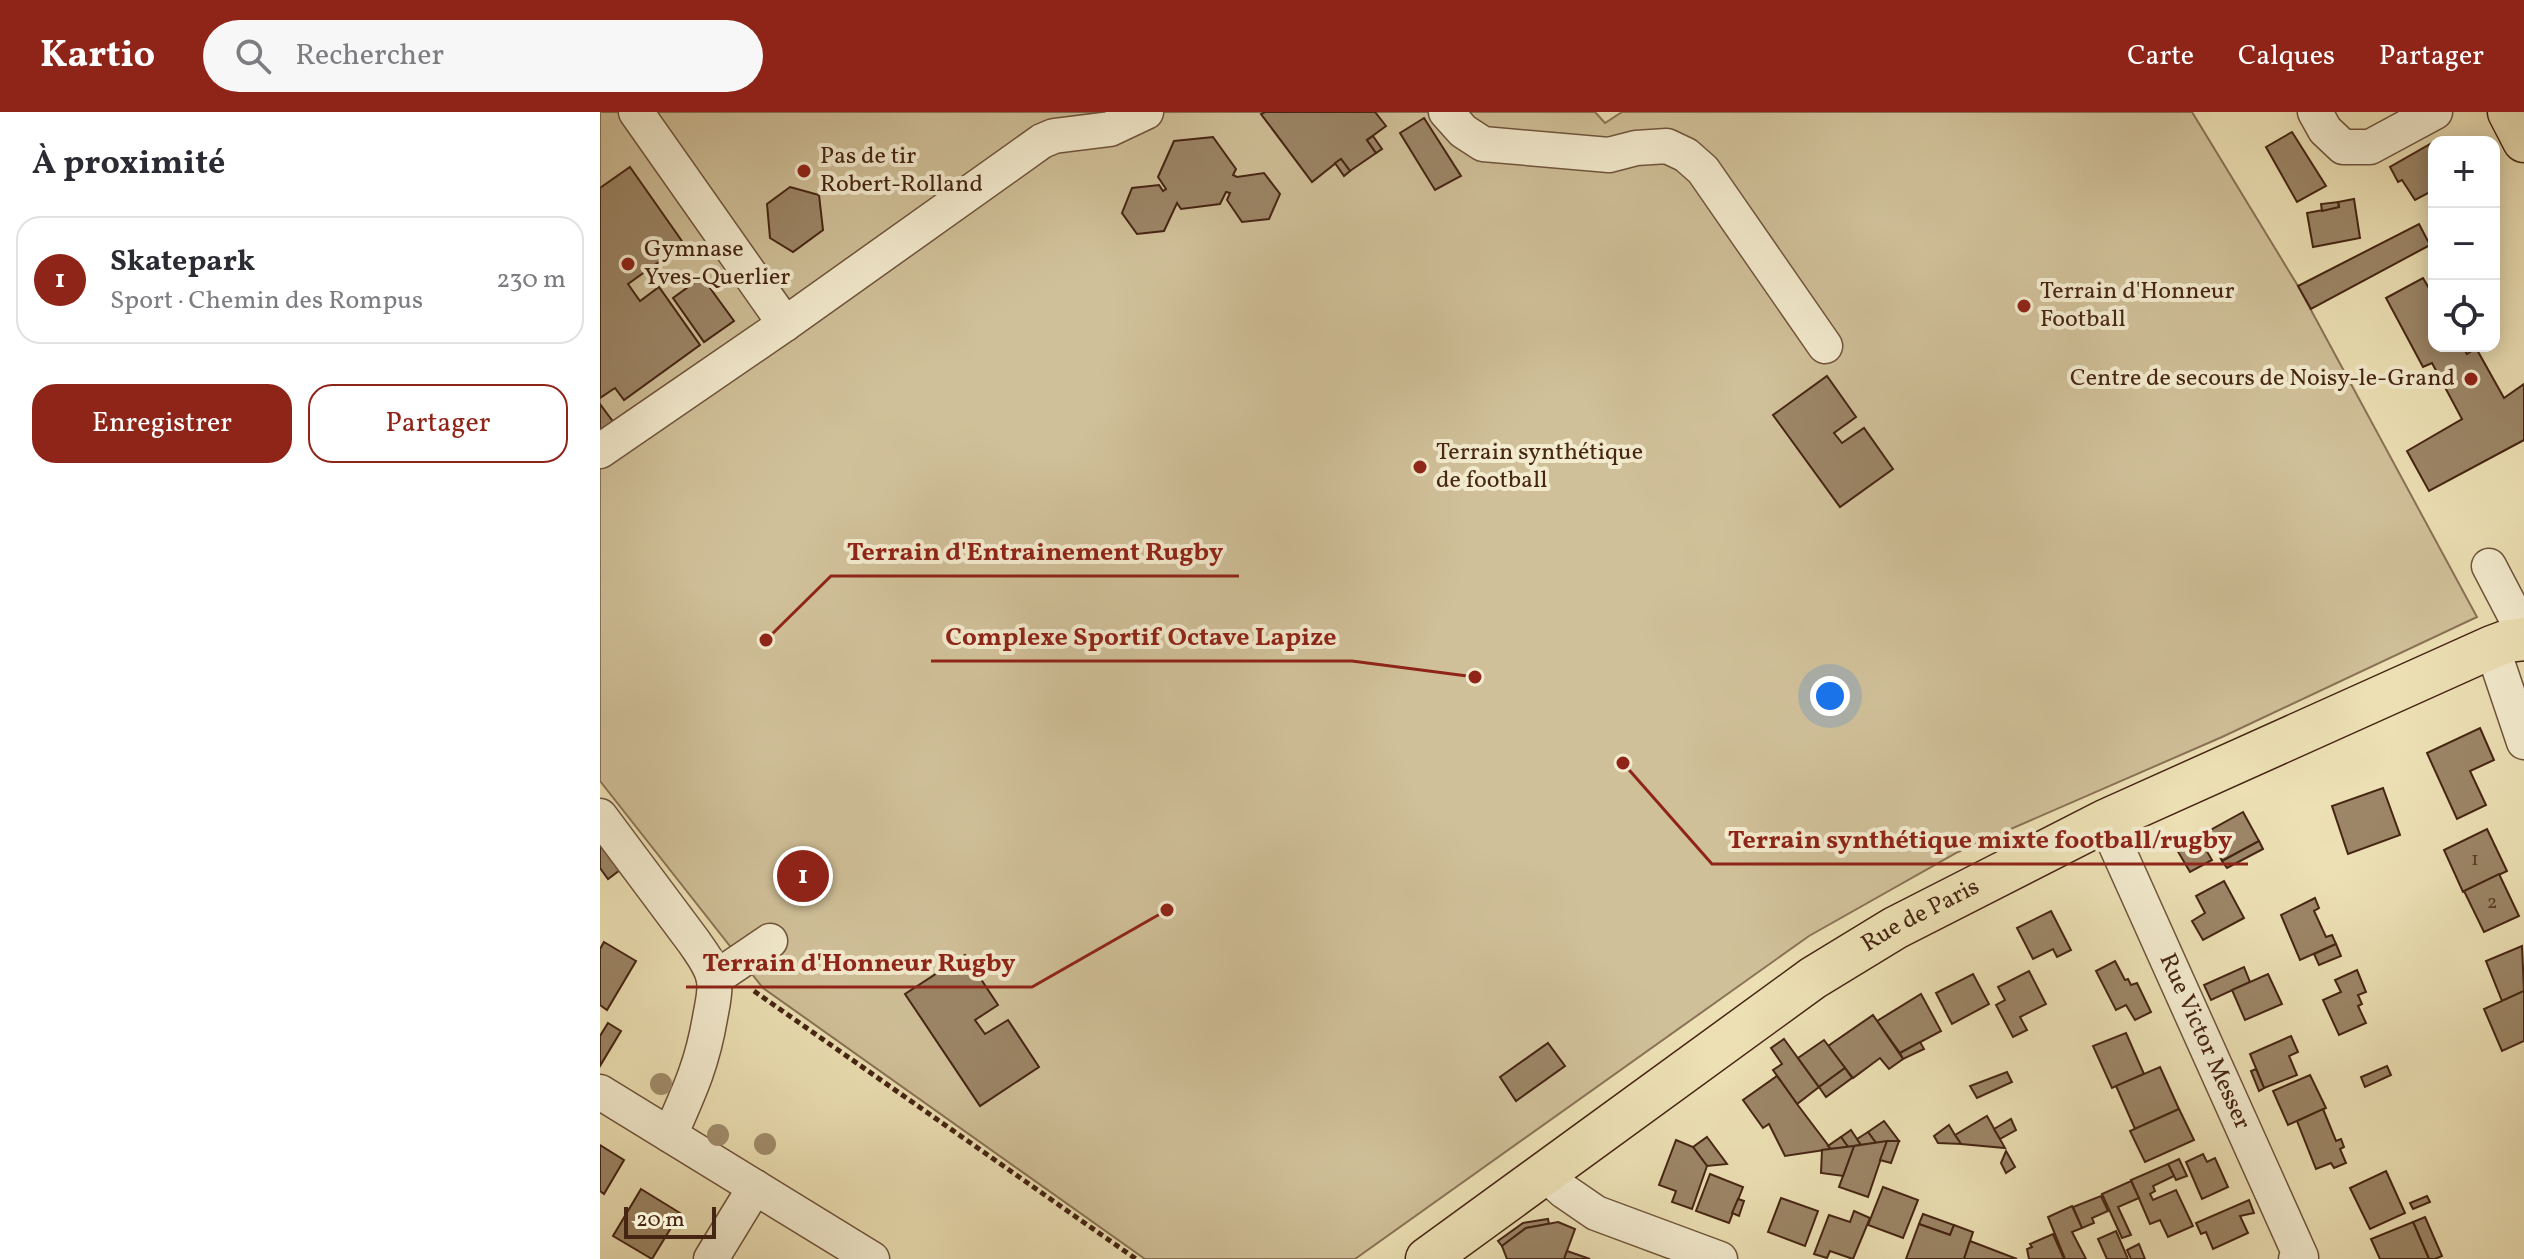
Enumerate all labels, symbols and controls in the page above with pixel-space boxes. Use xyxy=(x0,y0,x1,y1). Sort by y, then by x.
search box xyxy=(203,20,763,92)
text: Kartio xyxy=(40,30,155,83)
icon: search xyxy=(231,34,275,78)
text: Rechercher xyxy=(295,35,444,77)
text: Carte xyxy=(2127,37,2194,76)
text: Calques xyxy=(2238,37,2335,76)
text: Partager xyxy=(2379,37,2484,76)
map controls xyxy=(2428,136,2500,352)
button: + xyxy=(2428,136,2500,208)
place label: Pas de tir Robert-Rolland xyxy=(820,140,983,202)
text: À proximité xyxy=(32,141,225,188)
marker: Pas de tir Robert-Rolland xyxy=(795,162,813,180)
button: − xyxy=(2428,208,2500,280)
place label: Gymnase Yves-Querlier xyxy=(644,233,790,295)
text: Skatepark xyxy=(110,241,255,283)
marker: Gymnase Yves-Querlier xyxy=(619,255,637,273)
text: 1 xyxy=(55,262,65,298)
text: 230 m xyxy=(496,262,566,298)
place label: Terrain d'Honneur Football xyxy=(2040,275,2235,337)
button: locate xyxy=(2428,280,2500,352)
text: Sport · Chemin des Rompus xyxy=(110,283,423,319)
marker: Terrain d'Honneur Football xyxy=(2015,297,2033,315)
place label: Centre de secours de Noisy-le-Grand xyxy=(2070,362,2455,396)
marker: Centre de secours de Noisy-le-Grand xyxy=(2462,370,2480,388)
button: Enregistrer xyxy=(32,384,292,463)
button: Partager xyxy=(308,384,568,463)
place label: Terrain synthétique de football xyxy=(1436,436,1643,498)
marker: Terrain synthétique de football xyxy=(1411,458,1429,476)
callout: Terrain d'Entrainement Rugby xyxy=(831,526,1239,576)
text: Terrain d'Entrainement Rugby xyxy=(847,535,1224,571)
callout: Complexe Sportif Octave Lapize xyxy=(931,611,1352,661)
text: Complexe Sportif Octave Lapize xyxy=(945,620,1337,656)
your location xyxy=(1810,676,1850,716)
callout: Terrain synthétique mixte football/rugby xyxy=(1712,814,2248,864)
text: Terrain synthétique mixte football/rugby xyxy=(1728,823,2233,859)
pin: 1 xyxy=(777,846,829,906)
house number: 1 xyxy=(2471,846,2479,874)
street label: Rue de Paris xyxy=(1855,871,1986,961)
house number: 2 xyxy=(2487,889,2497,917)
callout: Terrain d'Honneur Rugby xyxy=(686,937,1032,987)
text: Terrain d'Honneur Rugby xyxy=(702,946,1016,982)
street label: Rue Victor Messer xyxy=(2150,948,2259,1135)
scale bar xyxy=(624,1203,716,1239)
text: 20 m xyxy=(636,1205,685,1236)

